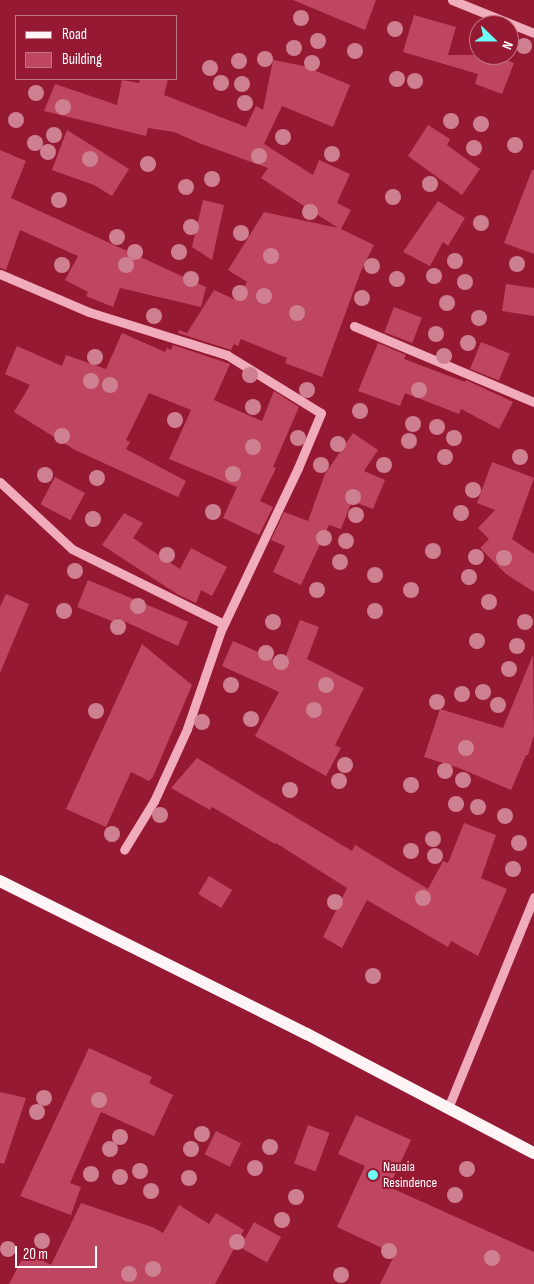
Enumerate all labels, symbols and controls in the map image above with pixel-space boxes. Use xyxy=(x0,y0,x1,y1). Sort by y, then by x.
legend xyxy=(15,15,178,80)
north arrow xyxy=(469,15,519,65)
text: Road xyxy=(62,25,87,44)
text: N xyxy=(498,39,517,52)
text: Building xyxy=(62,50,102,69)
place label: Nauaia Resindence xyxy=(383,1159,437,1192)
marker: Nauaia Resindence xyxy=(367,1169,379,1181)
scale bar xyxy=(18,1236,100,1268)
text: 20 m xyxy=(23,1245,48,1264)

